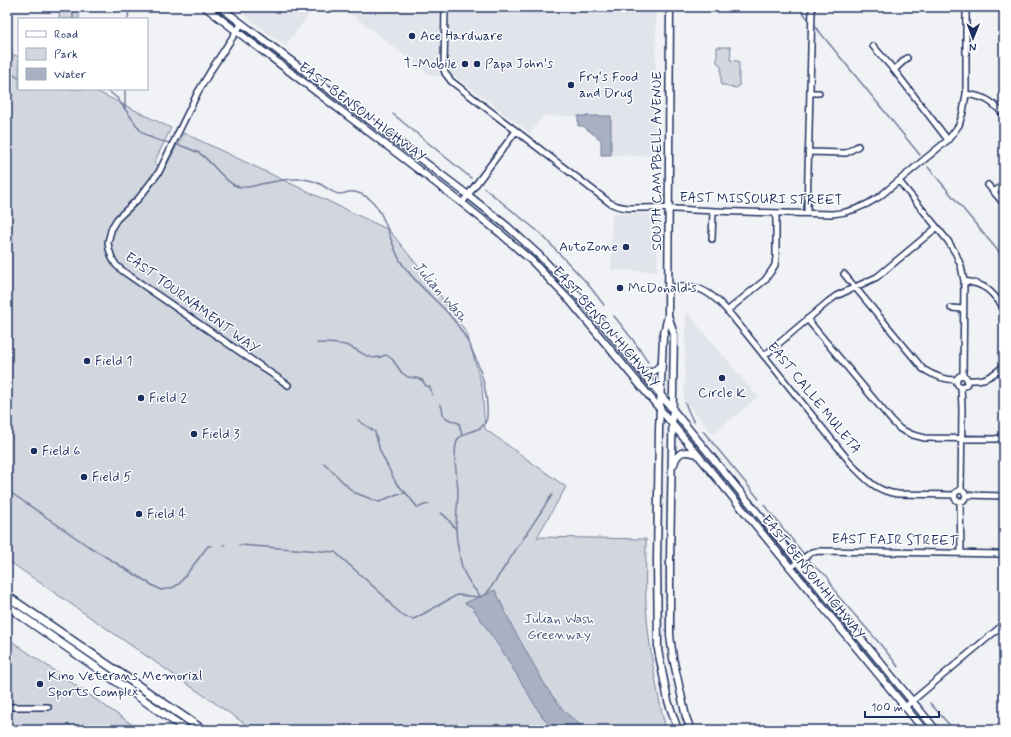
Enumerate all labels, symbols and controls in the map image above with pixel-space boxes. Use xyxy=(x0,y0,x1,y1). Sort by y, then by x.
legend xyxy=(18,18,148,90)
north arrow xyxy=(953,18,993,58)
text: Road xyxy=(54,27,78,43)
place label: Ace Hardware xyxy=(420,27,503,45)
marker: Ace Hardware xyxy=(407,31,417,41)
text: N xyxy=(969,40,977,54)
text: Park xyxy=(54,47,78,63)
place label: T-Mobile xyxy=(404,55,457,73)
place label: Papa John's xyxy=(485,55,553,73)
street label: EAST BENSON HIGHWAY xyxy=(295,58,429,166)
marker: T-Mobile xyxy=(460,59,470,69)
marker: Papa John's xyxy=(472,59,482,69)
text: Water xyxy=(54,67,86,83)
place label: Fry's Food and Drug xyxy=(579,68,638,104)
street label: SOUTH CAMPBELL AVENUE xyxy=(648,71,666,251)
marker: Fry's Food and Drug xyxy=(566,80,576,90)
street label: EAST MISSOURI STREET xyxy=(679,189,843,209)
place label: AutoZone xyxy=(559,238,618,256)
marker: AutoZone xyxy=(621,242,631,252)
street label: EAST TOURNAMENT WAY xyxy=(121,248,263,358)
water label: Julian Wash xyxy=(408,257,472,327)
street label: EAST BENSON HIGHWAY xyxy=(549,263,664,391)
place label: McDonald's xyxy=(628,279,697,297)
marker: McDonald's xyxy=(615,283,625,293)
street label: EAST CALLE MULETA xyxy=(763,338,865,458)
place label: Field 1 xyxy=(95,352,133,370)
marker: Field 1 xyxy=(82,356,92,366)
marker: Circle K xyxy=(717,373,727,383)
place label: Circle K xyxy=(698,384,746,402)
place label: Field 2 xyxy=(149,389,187,407)
marker: Field 2 xyxy=(136,393,146,403)
place label: Field 3 xyxy=(202,425,240,443)
marker: Field 3 xyxy=(189,429,199,439)
place label: Field 6 xyxy=(42,442,80,460)
marker: Field 6 xyxy=(29,446,39,456)
place label: Field 5 xyxy=(92,468,132,486)
marker: Field 5 xyxy=(79,472,89,482)
place label: Field 4 xyxy=(147,505,186,523)
marker: Field 4 xyxy=(134,509,144,519)
street label: EAST BENSON HIGHWAY xyxy=(757,511,869,643)
street label: EAST FAIR STREET xyxy=(831,530,959,550)
park label: Julian Wash Greenway xyxy=(524,610,594,644)
place label: Kino Veterans Memorial Sports Complex xyxy=(48,667,202,701)
marker: Kino Veterans Memorial Sports Complex xyxy=(35,679,45,689)
scale bar xyxy=(865,693,939,719)
text: 100 m xyxy=(871,700,903,716)

